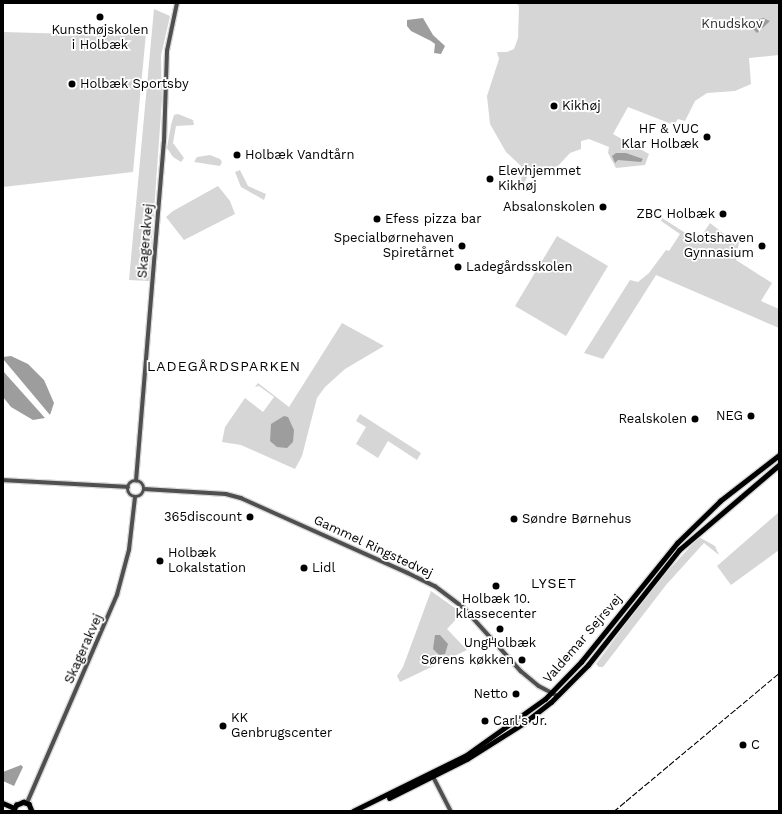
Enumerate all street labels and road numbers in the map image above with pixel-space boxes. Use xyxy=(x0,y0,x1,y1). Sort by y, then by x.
street label: Skagerakvej xyxy=(135,203,157,279)
street label: Gammel Ringstedvej xyxy=(311,512,435,582)
street label: Valdemar Sejrsvej xyxy=(540,591,626,687)
street label: Skagerakvej xyxy=(62,612,106,686)

